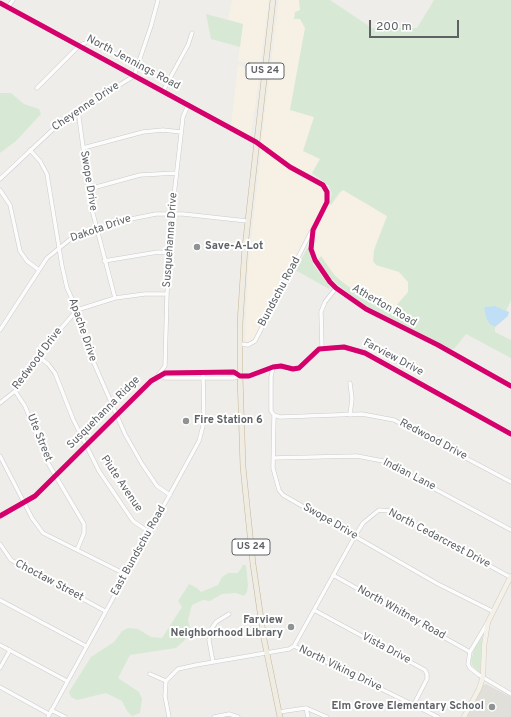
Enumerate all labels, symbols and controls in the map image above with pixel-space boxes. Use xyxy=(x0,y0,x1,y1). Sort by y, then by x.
scale bar xyxy=(371,12,461,38)
text: 200 m xyxy=(376,19,412,35)
street label: North Jennings Road xyxy=(84,33,182,93)
road number: US 24 xyxy=(246,63,284,79)
street label: Cheyenne Drive xyxy=(50,80,122,134)
street label: Swope Drive xyxy=(77,150,99,212)
street label: Susquehanna Drive xyxy=(161,192,181,288)
street label: Dakota Drive xyxy=(69,212,133,246)
place label: Save-A-Lot xyxy=(205,240,263,254)
marker: Save-A-Lot xyxy=(192,242,202,252)
street label: Bundschu Road xyxy=(256,255,304,329)
street label: Atherton Road xyxy=(349,282,419,330)
street label: Apache Drive xyxy=(65,297,99,363)
street label: Redwood Drive xyxy=(10,325,66,393)
street label: Farview Drive xyxy=(361,337,425,379)
street label: Susquehanna Ridge xyxy=(65,374,143,452)
street label: Ute Street xyxy=(23,412,55,464)
place label: Fire Station 6 xyxy=(194,414,263,428)
marker: Fire Station 6 xyxy=(181,416,191,426)
street label: Redwood Drive xyxy=(397,417,469,463)
street label: Piute Avenue xyxy=(97,453,145,515)
street label: Indian Lane xyxy=(380,456,438,494)
street label: Swope Drive xyxy=(300,501,360,543)
street label: East Bundschu Road xyxy=(109,504,169,598)
street label: North Cedarcrest Drive xyxy=(386,506,492,572)
road number: US 24 xyxy=(232,539,270,555)
street label: Choctaw Street xyxy=(13,557,85,605)
street label: North Whitney Road xyxy=(355,583,447,643)
place label: Farview Neighborhood Library xyxy=(171,614,283,640)
marker: Farview Neighborhood Library xyxy=(286,622,296,632)
street label: Vista Drive xyxy=(359,631,413,667)
street label: North Viking Drive xyxy=(296,643,384,695)
place label: Elm Grove Elementary School xyxy=(331,700,484,714)
marker: Elm Grove Elementary School xyxy=(487,702,497,712)

